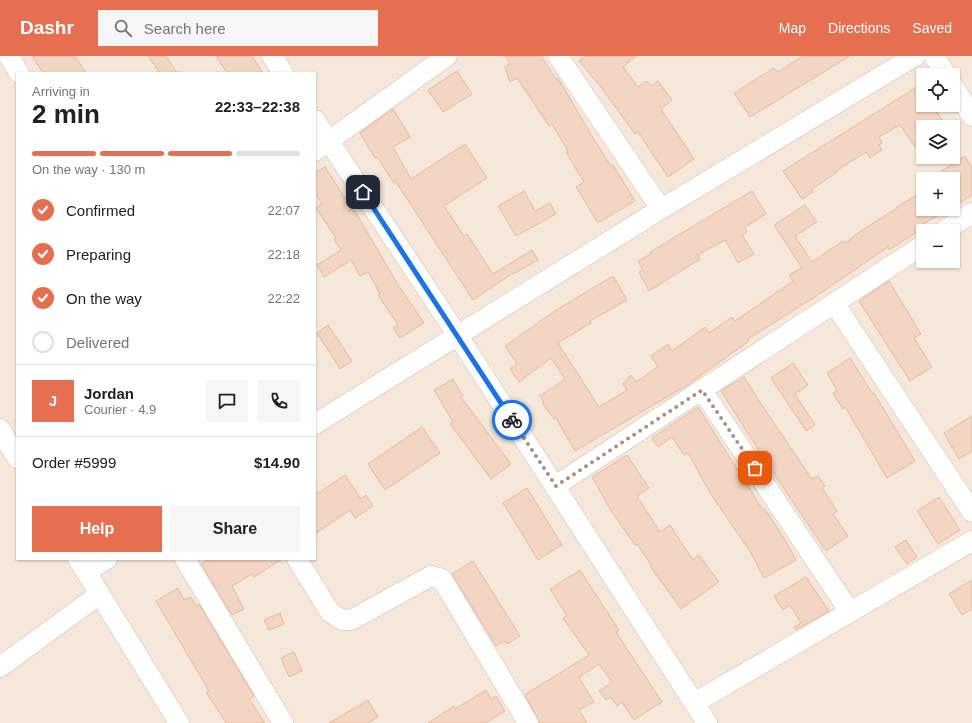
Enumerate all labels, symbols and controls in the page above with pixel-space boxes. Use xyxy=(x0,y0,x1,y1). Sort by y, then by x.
search box xyxy=(98,10,378,46)
text: Dashr xyxy=(20,17,74,38)
icon: search xyxy=(112,17,134,39)
text: Search here xyxy=(144,20,226,37)
text: Map xyxy=(779,20,806,36)
text: Directions xyxy=(828,20,890,36)
text: Saved xyxy=(912,20,952,36)
map controls xyxy=(916,68,960,268)
button: locate xyxy=(916,68,960,112)
text: Arriving in xyxy=(32,84,90,99)
text: 22:33–22:38 xyxy=(215,98,300,115)
text: 2 min xyxy=(32,99,100,129)
button: layers xyxy=(916,120,960,164)
text: On the way · 130 m xyxy=(32,162,145,177)
button: + xyxy=(916,172,960,216)
pin xyxy=(346,175,380,209)
icon: home xyxy=(352,181,374,203)
icon: check xyxy=(32,199,54,221)
text: Confirmed xyxy=(66,202,135,219)
text: 22:07 xyxy=(267,203,300,218)
button: − xyxy=(916,224,960,268)
icon: check xyxy=(32,243,54,265)
text: Preparing xyxy=(66,246,131,263)
text: 22:18 xyxy=(267,247,300,262)
icon: check xyxy=(32,287,54,309)
text: On the way xyxy=(66,290,142,307)
text: 22:22 xyxy=(267,291,300,306)
text: Delivered xyxy=(66,334,129,351)
button: chat xyxy=(206,380,248,422)
button: phone xyxy=(258,380,300,422)
text: Jordan xyxy=(84,385,134,402)
text: J xyxy=(49,392,57,409)
courier xyxy=(492,400,532,440)
text: Courier · 4.9 xyxy=(84,402,156,417)
icon: bike xyxy=(501,409,523,431)
pin xyxy=(738,451,772,485)
text: Order #5999 xyxy=(32,454,116,471)
text: $14.90 xyxy=(254,454,300,471)
icon: bag xyxy=(744,457,766,479)
button: Help xyxy=(32,506,162,552)
button: Share xyxy=(170,506,300,552)

